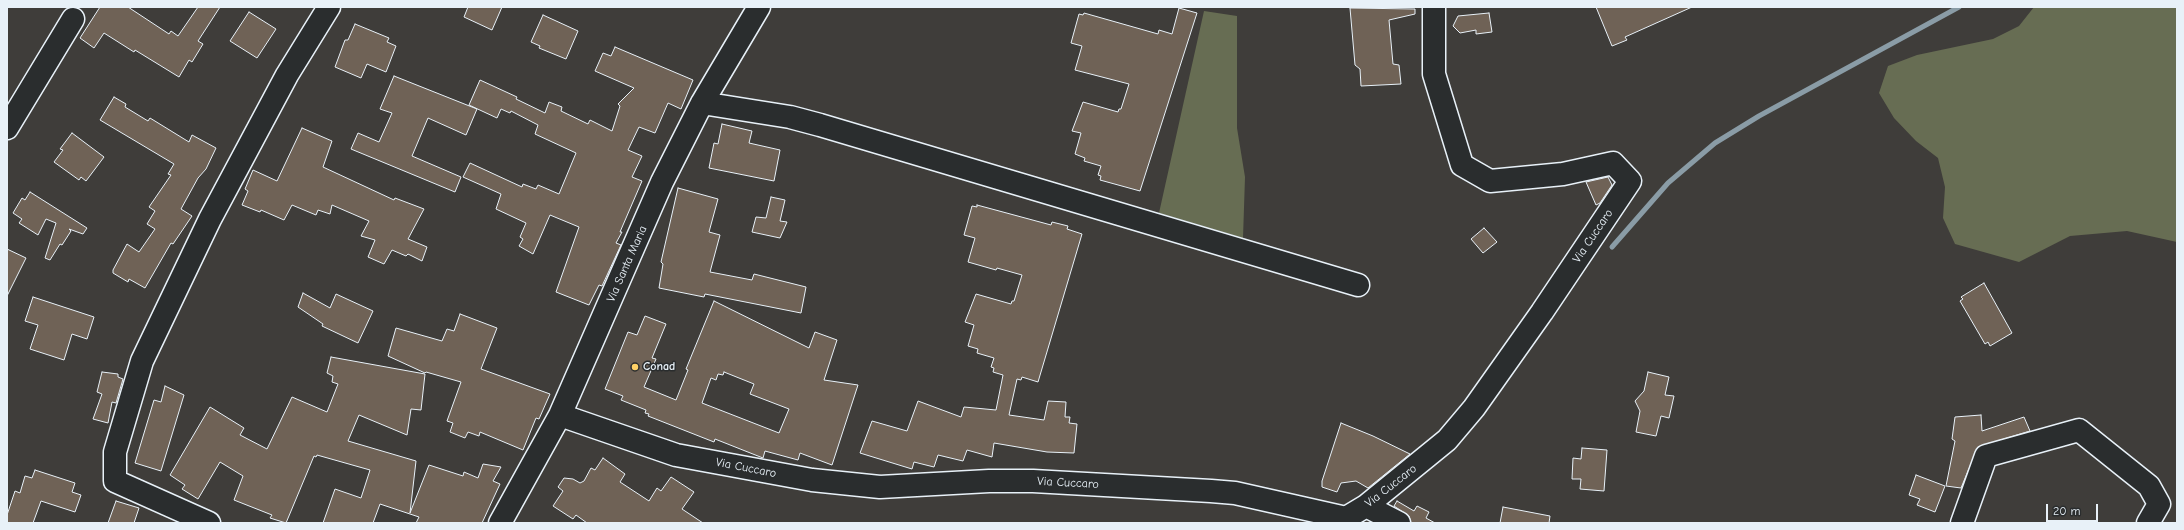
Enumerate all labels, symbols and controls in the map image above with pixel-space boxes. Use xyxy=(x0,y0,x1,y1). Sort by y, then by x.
street label: Via Cuccaro xyxy=(1570,206,1616,266)
street label: Via Santa Maria xyxy=(604,224,650,304)
place label: Conad xyxy=(643,360,675,374)
marker: Conad xyxy=(630,362,640,372)
street label: Via Cuccaro xyxy=(714,455,778,481)
street label: Via Cuccaro xyxy=(1362,461,1420,511)
street label: Via Cuccaro xyxy=(1037,474,1099,492)
scale bar xyxy=(2048,496,2100,522)
text: 20 m xyxy=(2053,504,2081,518)

